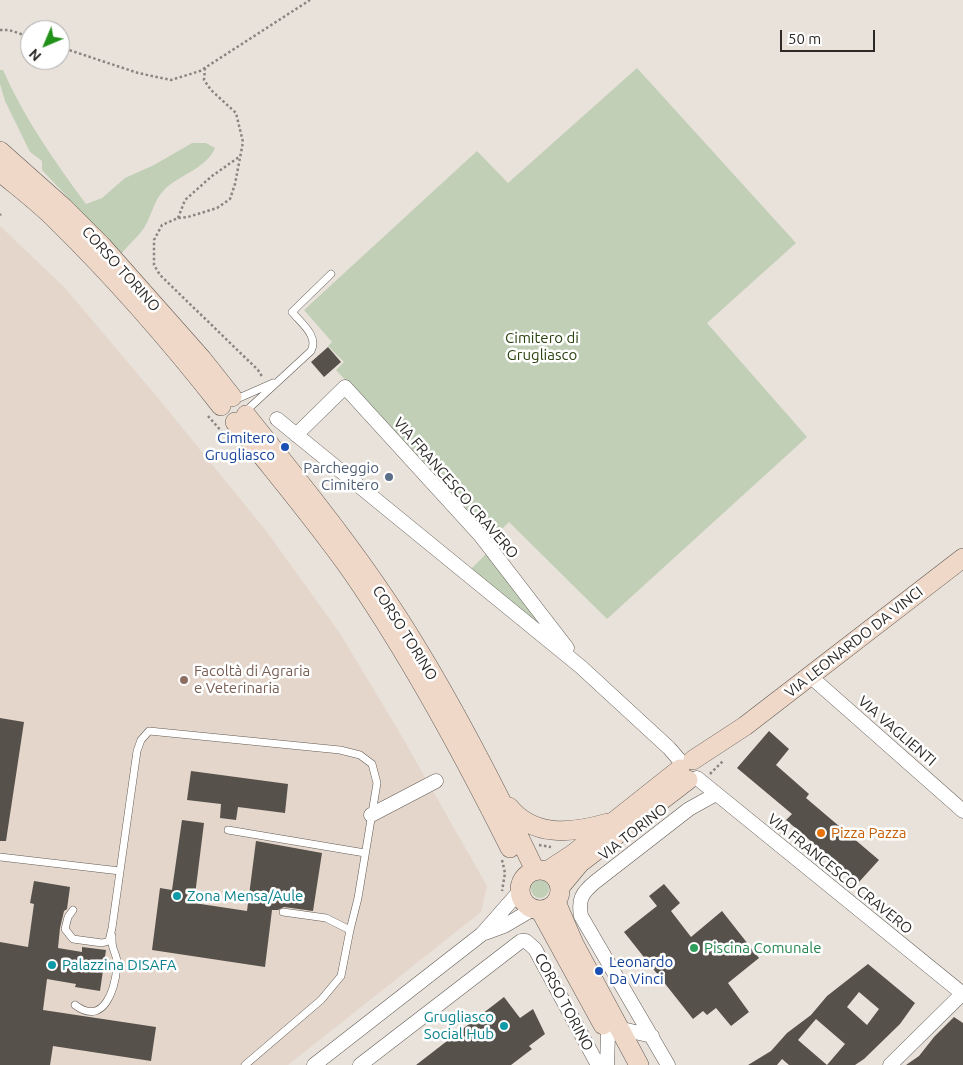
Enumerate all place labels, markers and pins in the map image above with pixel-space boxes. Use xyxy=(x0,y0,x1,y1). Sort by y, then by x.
place label: Cimitero Grugliasco xyxy=(205,429,275,464)
marker: Cimitero Grugliasco xyxy=(279,441,291,453)
place label: Parcheggio Cimitero xyxy=(303,459,379,494)
marker: Parcheggio Cimitero xyxy=(383,471,395,483)
place label: Facoltà di Agraria e Veterinaria xyxy=(194,662,310,697)
marker: Facoltà di Agraria e Veterinaria xyxy=(178,674,190,686)
place label: Pizza Pazza xyxy=(831,824,907,842)
marker: Pizza Pazza xyxy=(815,827,827,839)
place label: Zona Mensa/Aule xyxy=(187,887,303,905)
marker: Zona Mensa/Aule xyxy=(171,890,183,902)
place label: Piscina Comunale xyxy=(704,939,821,957)
marker: Piscina Comunale xyxy=(688,942,700,954)
place label: Leonardo Da Vinci xyxy=(609,953,673,988)
place label: Palazzina DISAFA xyxy=(62,956,177,974)
marker: Palazzina DISAFA xyxy=(46,959,58,971)
marker: Leonardo Da Vinci xyxy=(593,965,605,977)
place label: Grugliasco Social Hub xyxy=(424,1008,494,1043)
marker: Grugliasco Social Hub xyxy=(498,1020,510,1032)

